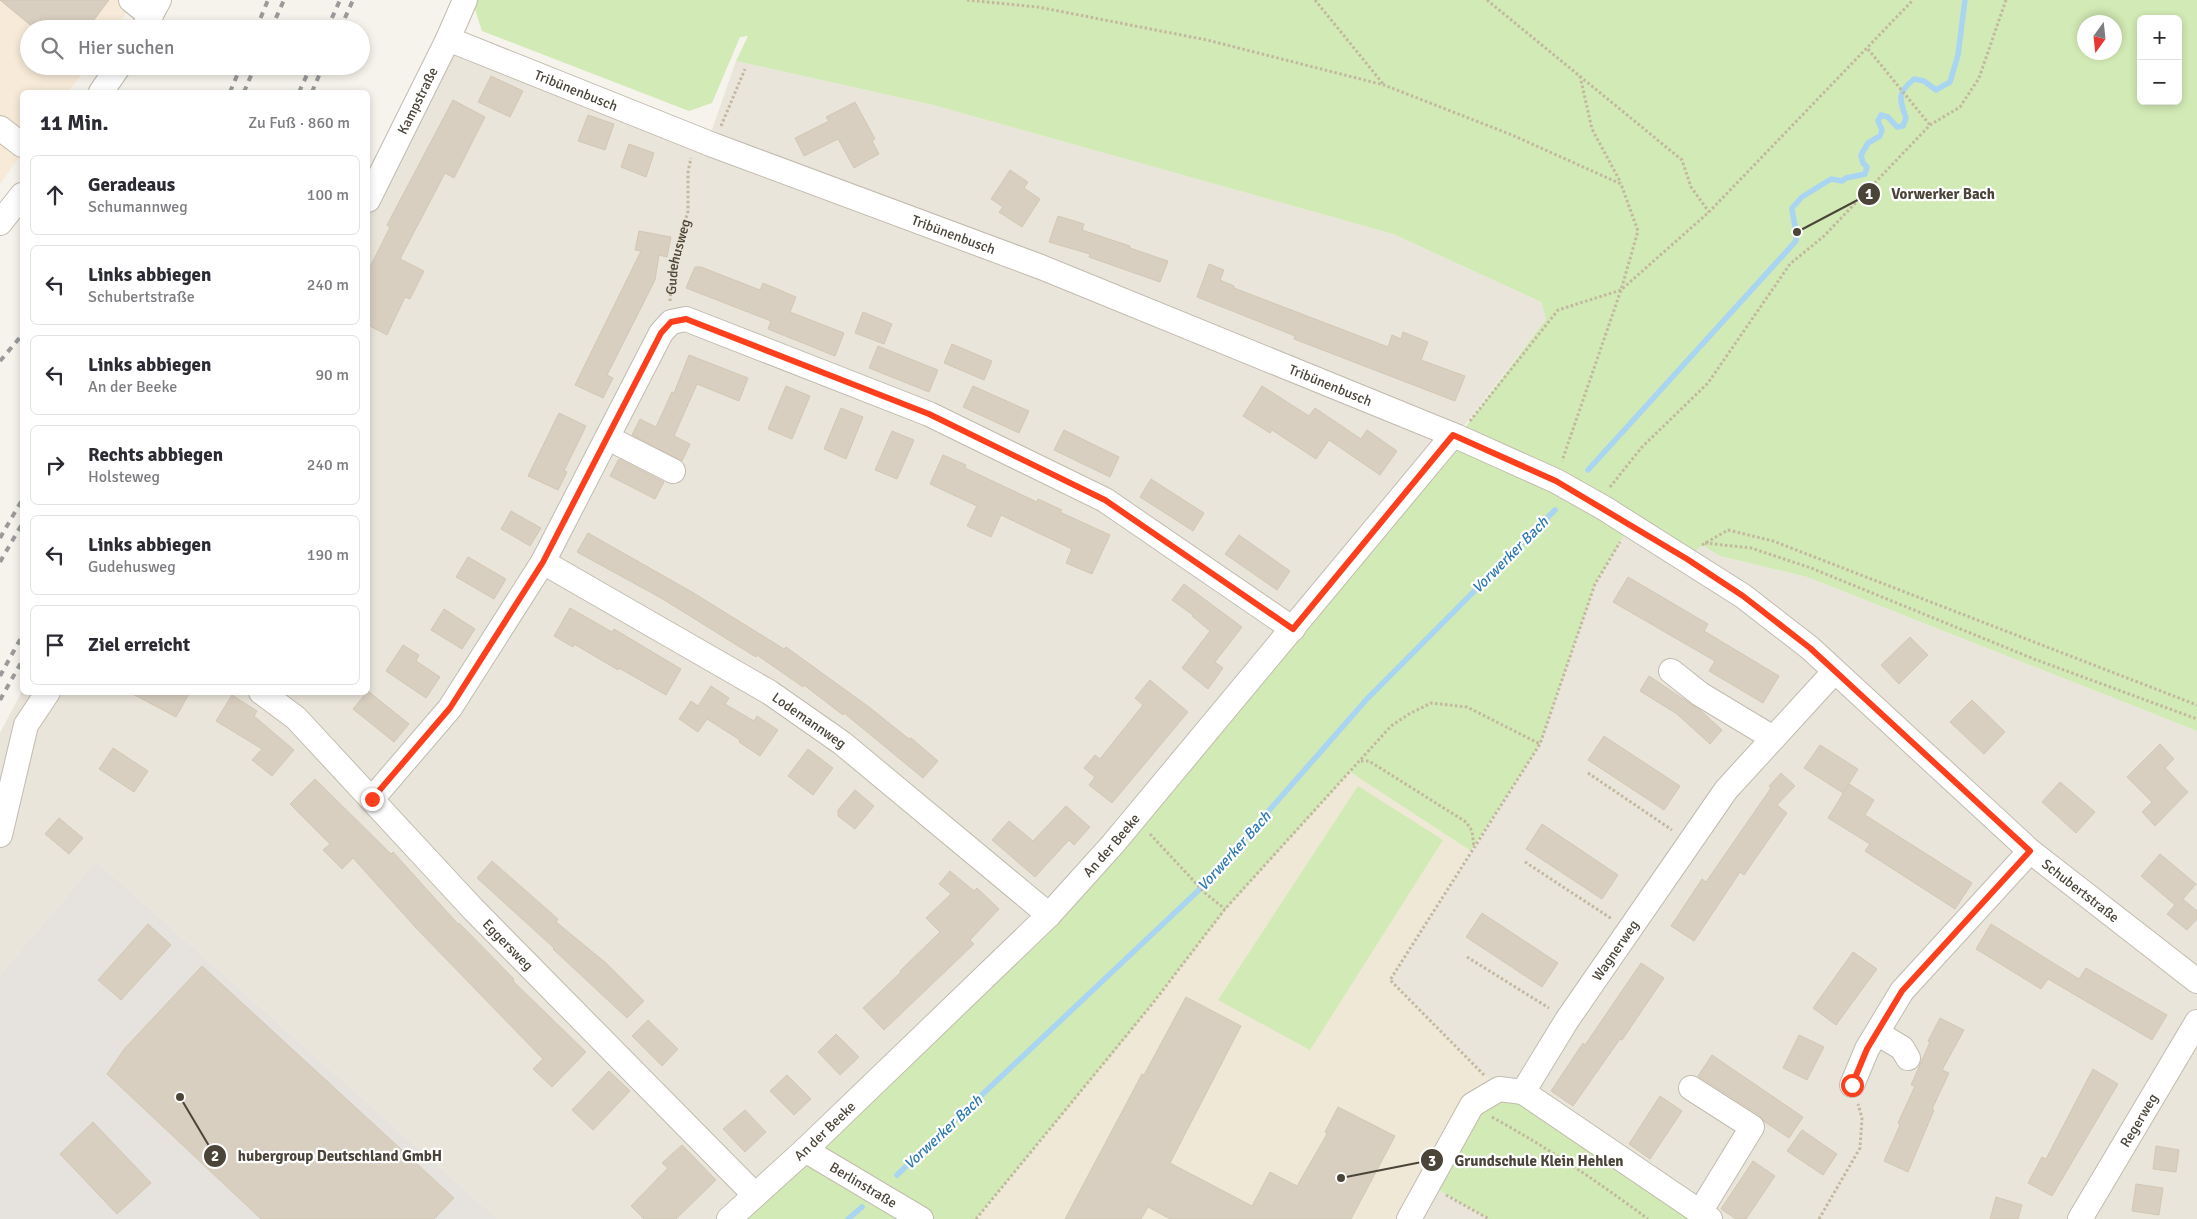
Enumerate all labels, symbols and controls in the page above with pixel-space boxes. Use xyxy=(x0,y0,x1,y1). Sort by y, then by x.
north arrow xyxy=(2077,15,2122,60)
map controls xyxy=(2137,15,2182,105)
button: + xyxy=(2137,15,2182,60)
search box xyxy=(20,20,370,75)
icon: search xyxy=(38,34,66,62)
text: Hier suchen xyxy=(78,36,174,60)
button: − xyxy=(2137,60,2182,105)
street label: Kampstraße xyxy=(394,64,441,137)
street label: Tribünenbusch xyxy=(532,66,620,115)
text: 11 Min. xyxy=(40,110,109,136)
text: Zu Fuß · 860 m xyxy=(248,113,350,133)
text: Geradeaus xyxy=(88,173,175,197)
callout: Vorwerker Bach xyxy=(1856,179,2005,209)
icon: ahead xyxy=(41,181,69,209)
text: 100 m xyxy=(307,185,349,205)
text: 1 xyxy=(1865,185,1873,203)
text: Vorwerker Bach xyxy=(1891,185,1995,203)
text: Schumannweg xyxy=(88,197,188,217)
street label: Tribünenbusch xyxy=(909,211,998,258)
street label: Gudehusweg xyxy=(662,217,694,295)
text: Links abbiegen xyxy=(88,263,211,287)
icon: left xyxy=(41,271,69,299)
text: 240 m xyxy=(307,275,349,295)
text: Schubertstraße xyxy=(88,287,195,307)
text: Links abbiegen xyxy=(88,353,211,377)
icon: left xyxy=(41,361,69,389)
street label: Tribünenbusch xyxy=(1286,361,1375,410)
text: 90 m xyxy=(315,365,349,385)
text: An der Beeke xyxy=(88,377,177,397)
text: Rechts abbiegen xyxy=(88,443,223,467)
icon: right xyxy=(41,451,69,479)
text: 240 m xyxy=(307,455,349,475)
text: Holsteweg xyxy=(88,467,160,487)
water label: Vorwerker Bach xyxy=(1468,512,1553,597)
text: Links abbiegen xyxy=(88,533,211,557)
icon: left xyxy=(41,541,69,569)
text: 190 m xyxy=(307,545,349,565)
text: Gudehusweg xyxy=(88,557,176,577)
icon: arrive xyxy=(41,631,69,659)
text: Ziel erreicht xyxy=(88,633,190,657)
street label: Lodemannweg xyxy=(769,689,850,752)
route end xyxy=(361,788,384,811)
water label: Vorwerker Bach xyxy=(1194,807,1275,894)
street label: An der Beeke xyxy=(1079,810,1143,880)
street label: Schubertstraße xyxy=(2039,855,2123,926)
street label: Eggersweg xyxy=(479,915,537,974)
street label: Wagnerweg xyxy=(1588,916,1642,984)
route start xyxy=(1841,1074,1864,1097)
street label: Regerweg xyxy=(2116,1090,2161,1150)
water label: Vorwerker Bach xyxy=(900,1091,987,1173)
street label: An der Beeke xyxy=(791,1098,859,1164)
callout: hubergroup Deutschland GmbH xyxy=(202,1141,452,1171)
callout: Grundschule Klein Hehlen xyxy=(1420,1145,1634,1175)
text: 2 xyxy=(211,1147,219,1165)
text: hubergroup Deutschland GmbH xyxy=(238,1147,442,1165)
text: 3 xyxy=(1428,1152,1436,1170)
text: Grundschule Klein Hehlen xyxy=(1454,1152,1624,1170)
street label: Berlinstraße xyxy=(827,1158,900,1211)

